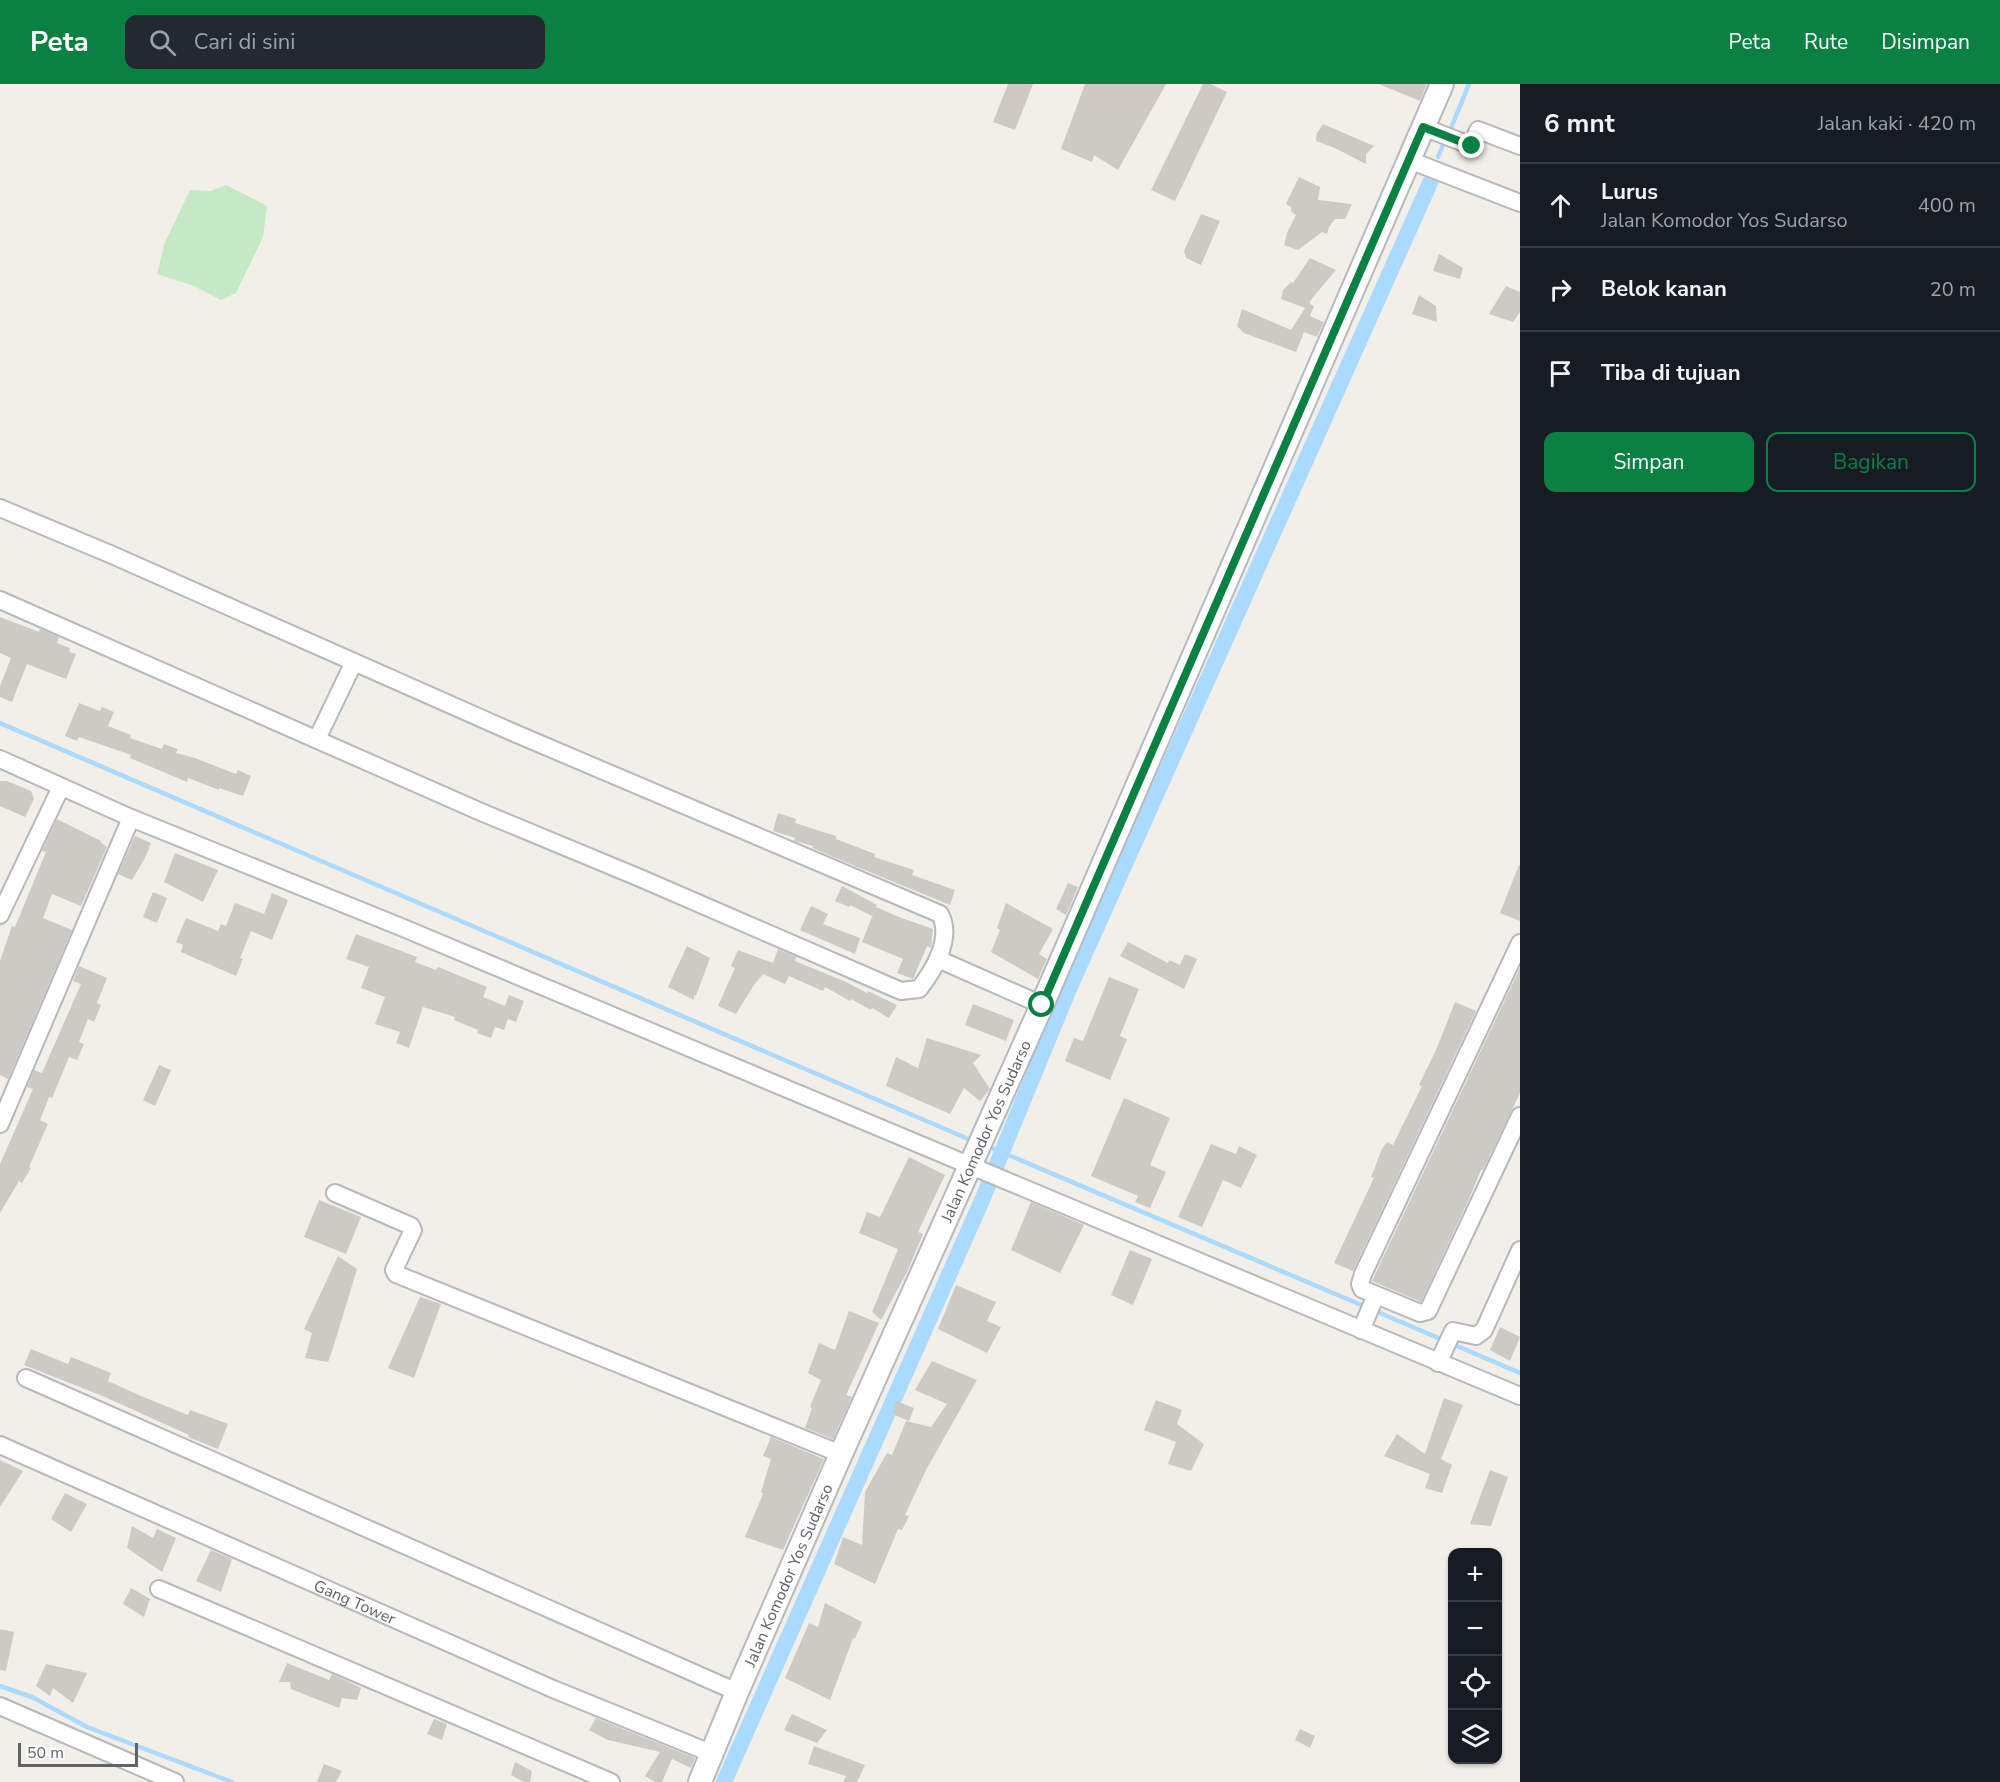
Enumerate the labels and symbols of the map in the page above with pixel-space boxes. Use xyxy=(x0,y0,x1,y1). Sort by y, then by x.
route end xyxy=(1458,132,1484,158)
route start xyxy=(1028,991,1054,1017)
street label: Jalan Komodor Yos Sudarso xyxy=(936,1037,1037,1227)
street label: Jalan Komodor Yos Sudarso xyxy=(739,1480,839,1671)
street label: Gang Tower xyxy=(310,1575,399,1630)
scale bar xyxy=(18,1740,138,1768)

